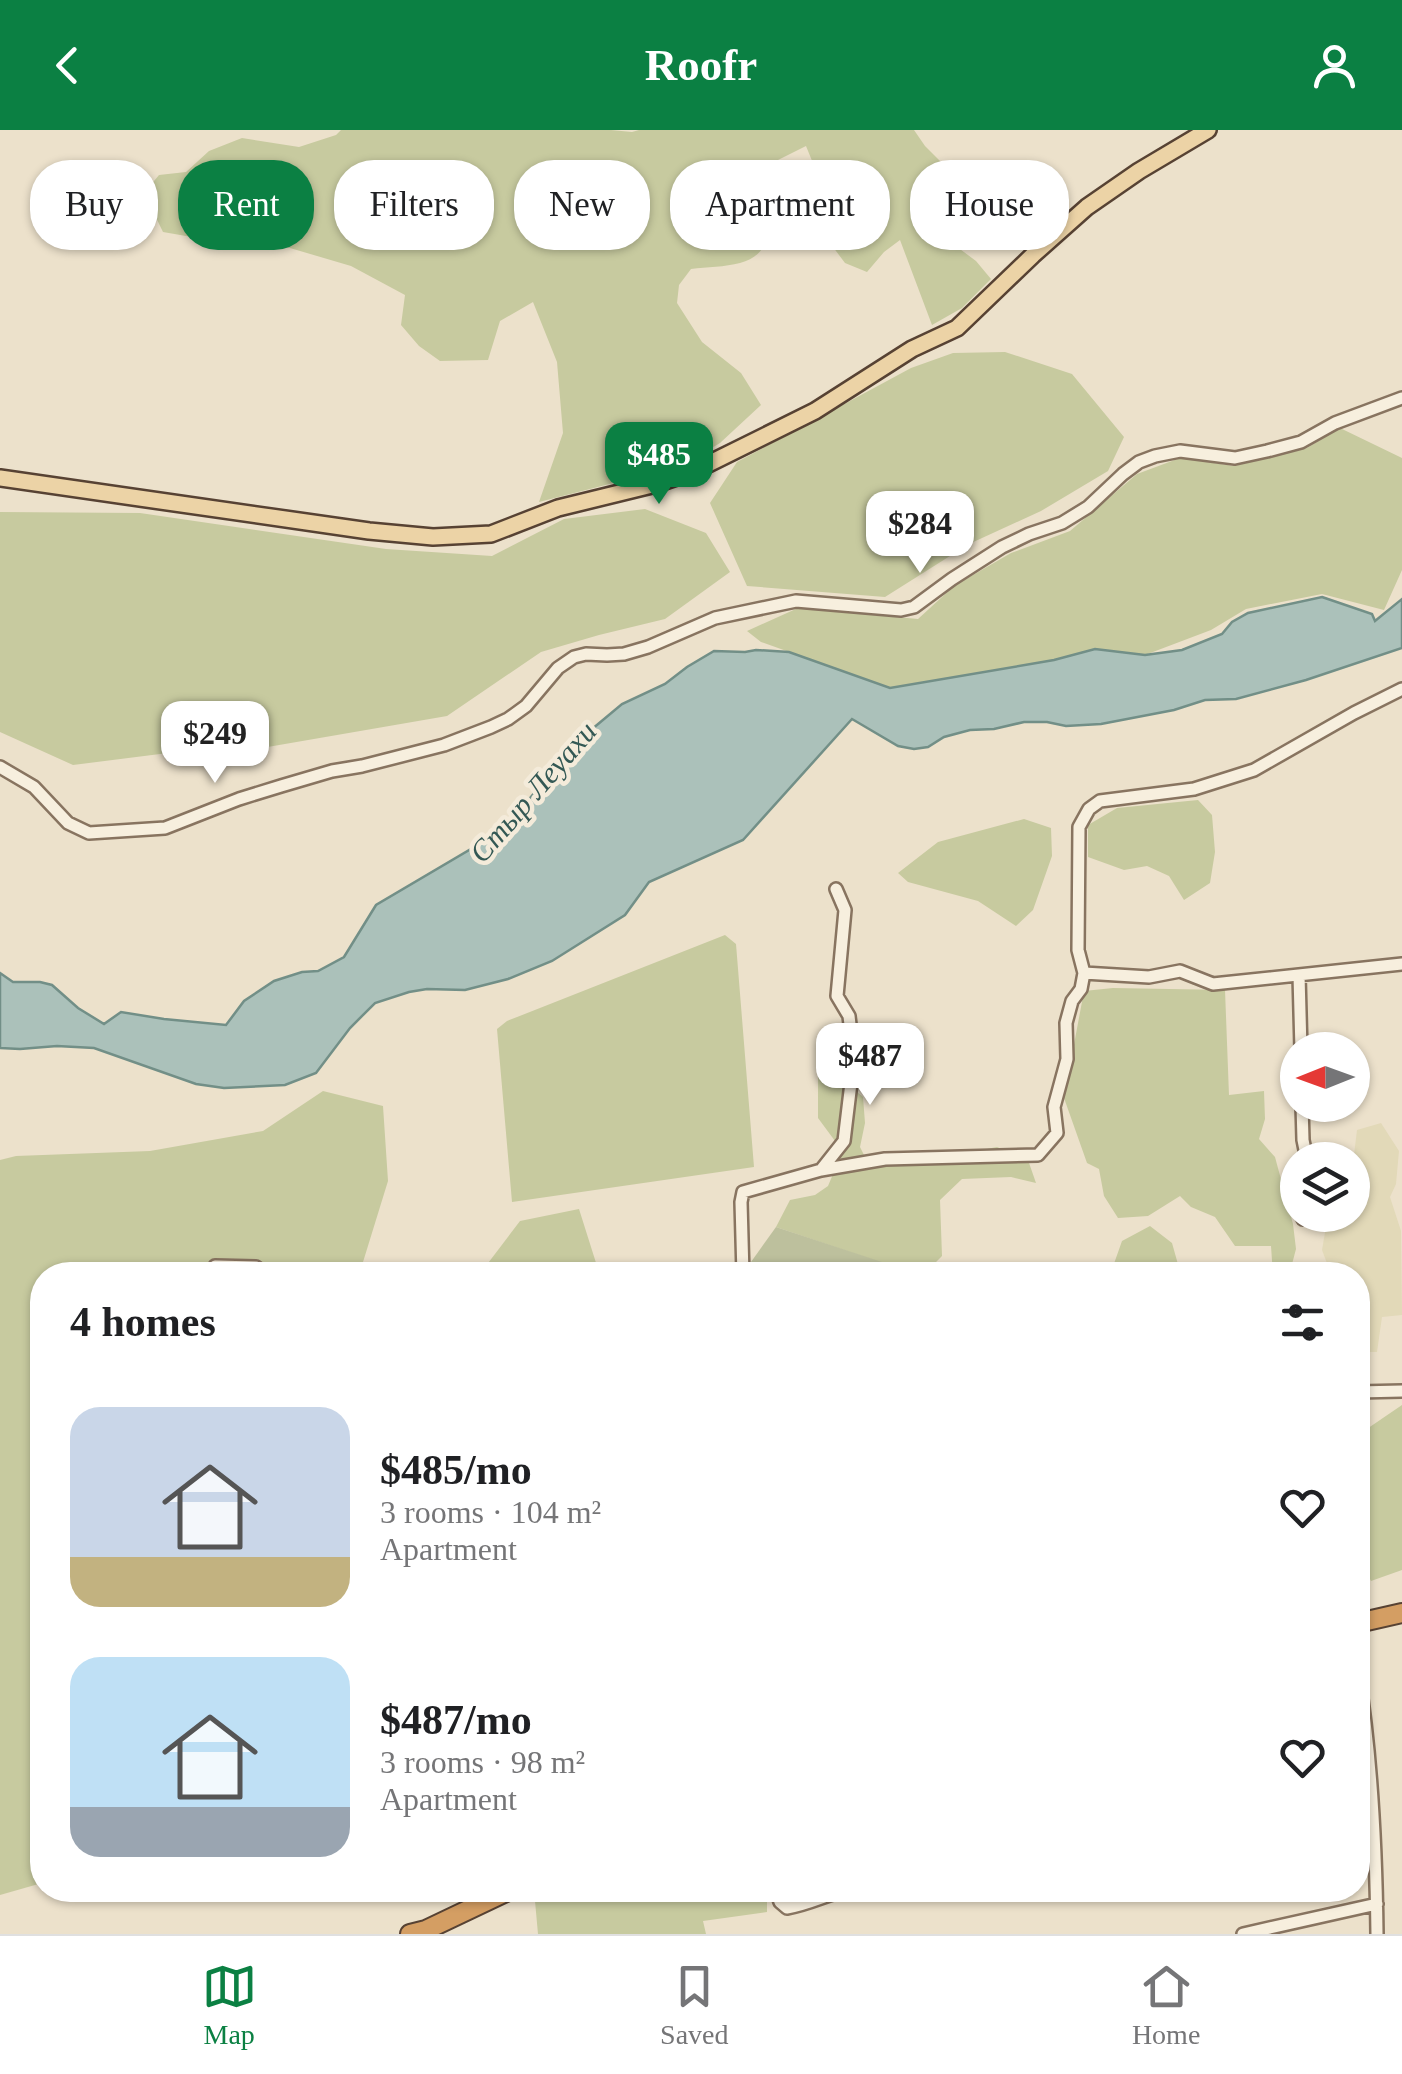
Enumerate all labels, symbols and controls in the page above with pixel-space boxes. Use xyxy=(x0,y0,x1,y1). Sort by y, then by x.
icon: back xyxy=(40,38,95,93)
icon: person xyxy=(1307,38,1362,93)
text: Roofr xyxy=(645,40,757,90)
chip: Buy xyxy=(30,160,158,250)
chip: Rent xyxy=(178,160,314,250)
chip: Filters xyxy=(334,160,494,250)
chip: New xyxy=(514,160,650,250)
chip: Apartment xyxy=(670,160,890,250)
chip: House xyxy=(910,160,1069,250)
pin: $485 xyxy=(600,422,718,507)
text: $485 xyxy=(627,436,691,472)
pin: $284 xyxy=(861,491,979,576)
text: $284 xyxy=(888,505,952,541)
pin: $249 xyxy=(156,701,274,786)
text: $249 xyxy=(183,715,247,751)
water label: Стыр Леуахи xyxy=(463,715,603,869)
pin: $487 xyxy=(811,1023,929,1108)
north arrow xyxy=(1280,1032,1370,1122)
map controls xyxy=(1280,1032,1370,1232)
text: $487 xyxy=(838,1037,902,1073)
button: layers xyxy=(1280,1142,1370,1232)
icon: filters xyxy=(1275,1295,1330,1350)
text: 4 homes xyxy=(70,1299,216,1345)
icon: home xyxy=(150,1447,270,1567)
text: $485/mo xyxy=(380,1447,532,1493)
icon: heart xyxy=(1275,1480,1330,1535)
text: 3 rooms · 104 m² xyxy=(380,1494,601,1530)
text: Apartment xyxy=(380,1531,517,1567)
icon: home xyxy=(150,1697,270,1817)
text: $487/mo xyxy=(380,1697,532,1743)
icon: heart xyxy=(1275,1730,1330,1785)
text: 3 rooms · 98 m² xyxy=(380,1744,585,1780)
text: Apartment xyxy=(380,1781,517,1817)
tab: Map xyxy=(202,1959,257,2051)
tab: Saved xyxy=(660,1959,729,2051)
tab: Home xyxy=(1132,1959,1200,2051)

